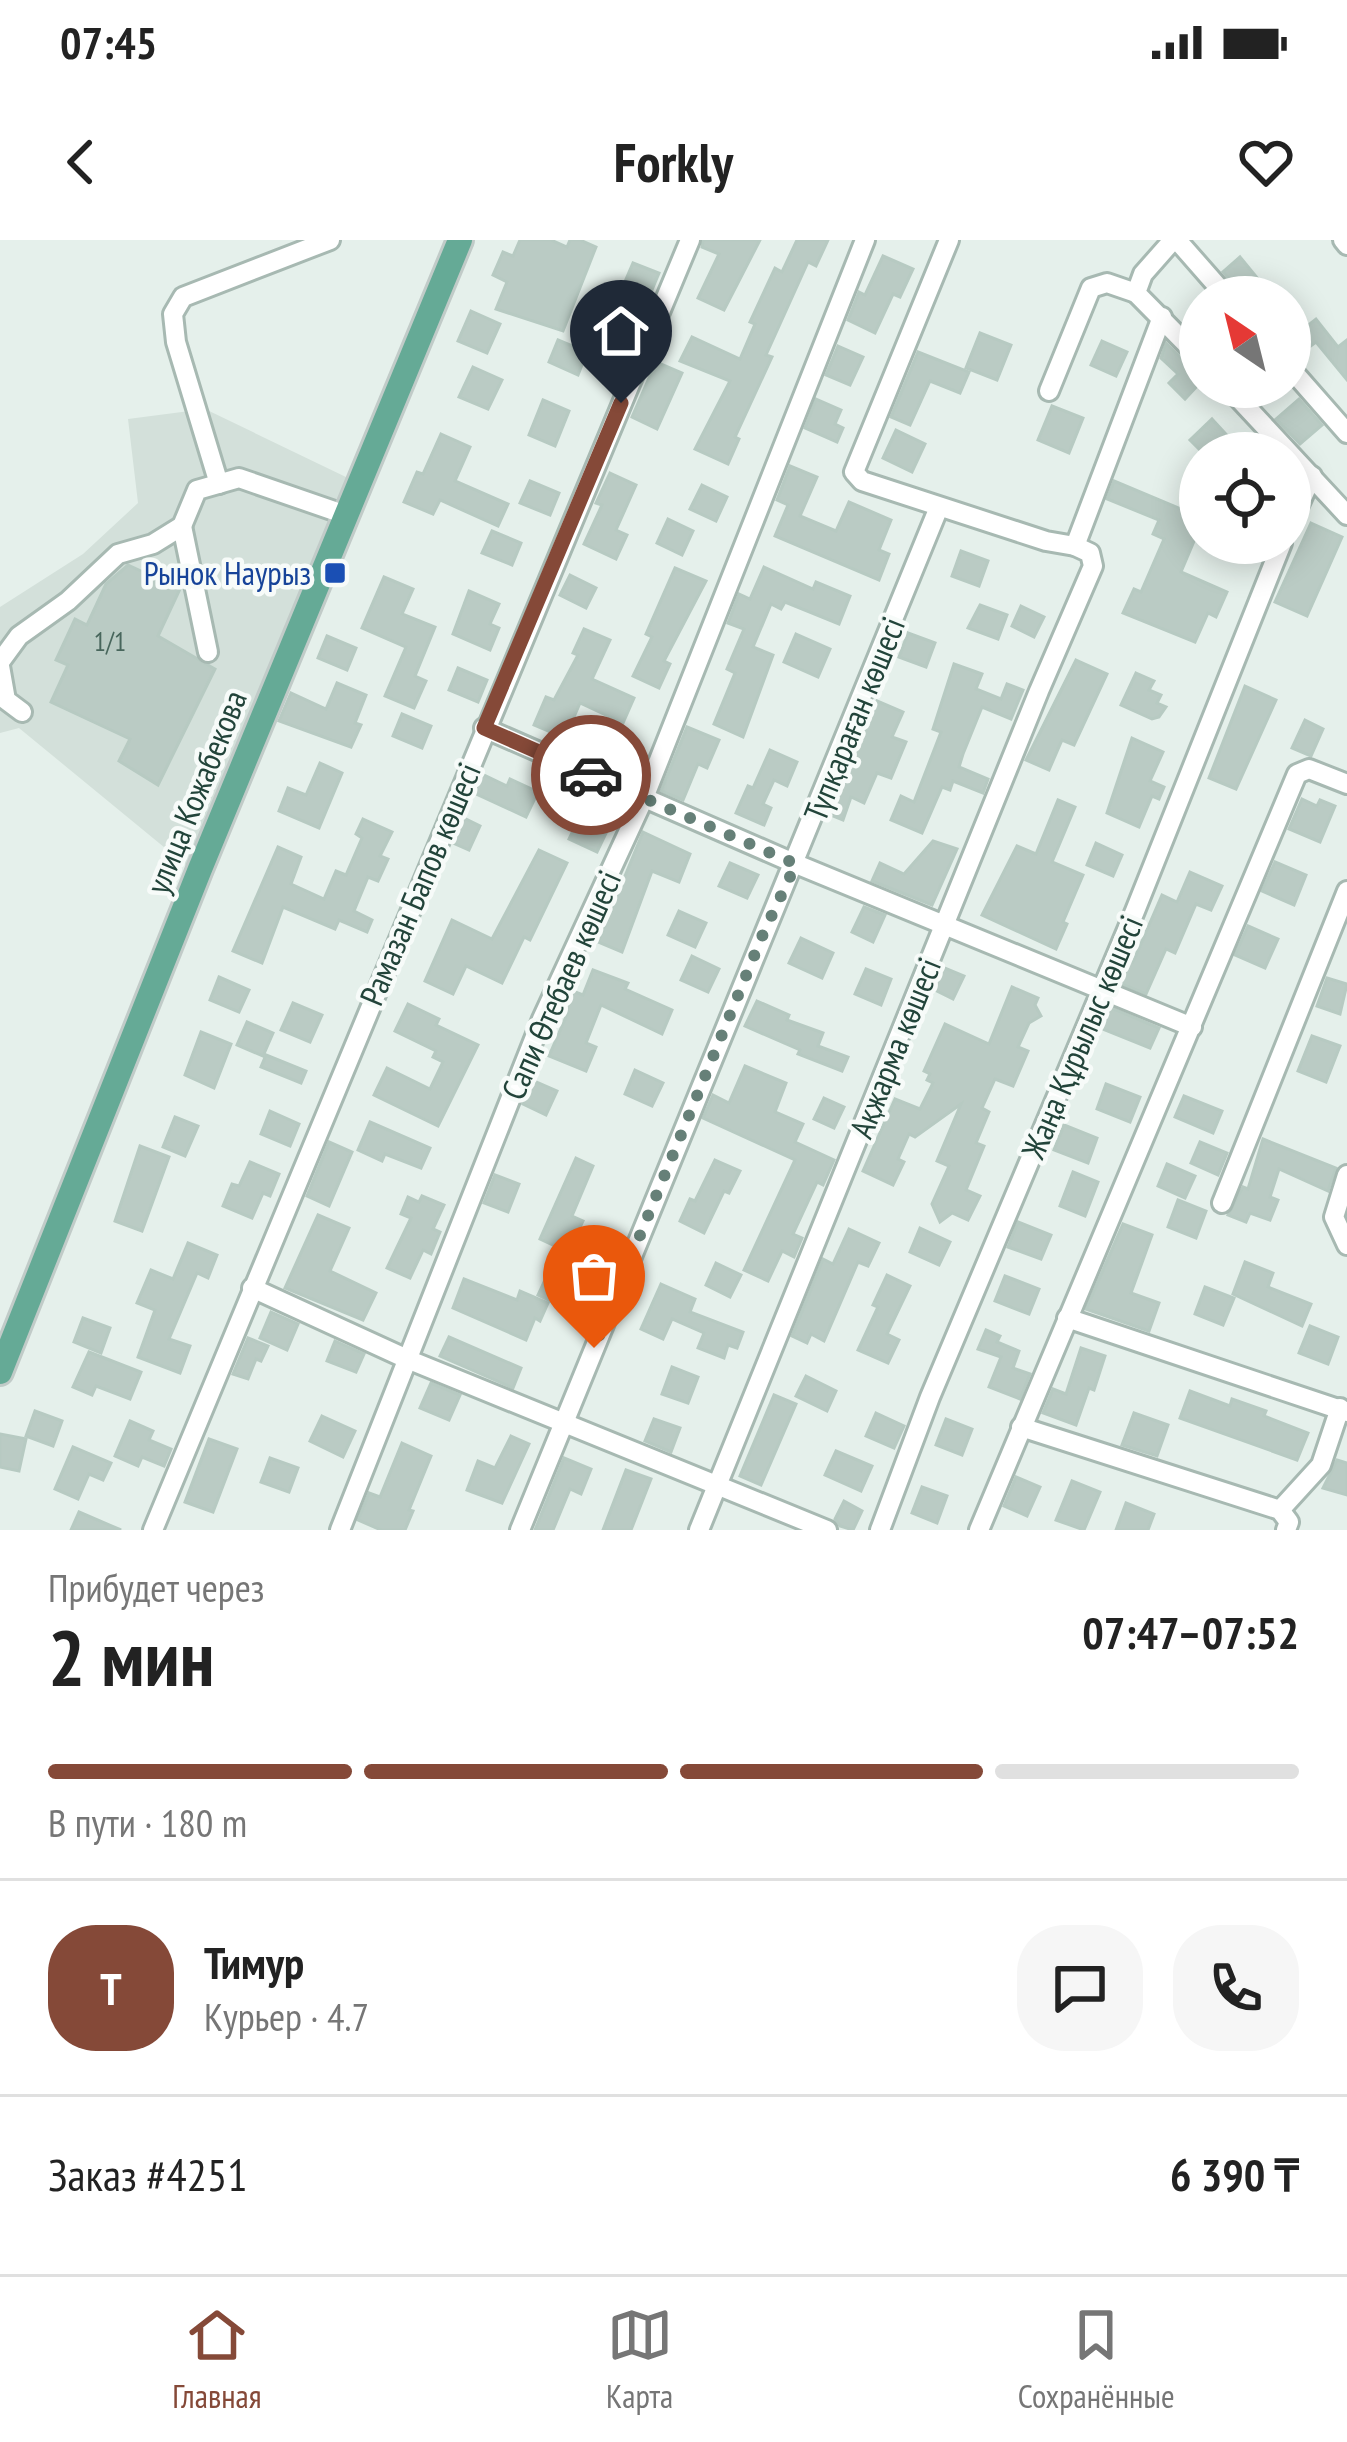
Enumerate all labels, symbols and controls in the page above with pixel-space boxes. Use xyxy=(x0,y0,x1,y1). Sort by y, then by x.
text: 07:45 xyxy=(60,13,157,71)
text: Forkly xyxy=(614,127,733,197)
icon: back xyxy=(48,129,114,195)
icon: heart xyxy=(1233,129,1299,195)
north arrow xyxy=(1179,276,1311,408)
map controls xyxy=(1179,276,1311,564)
pin xyxy=(570,280,672,403)
icon: home xyxy=(588,298,654,364)
button: locate xyxy=(1179,432,1311,564)
place label: Рынок Наурыз xyxy=(144,551,311,594)
marker: Рынок Наурыз xyxy=(322,560,348,586)
street label: Түпқараған көшесі xyxy=(793,611,914,827)
house number: 1/1 xyxy=(94,624,126,658)
street label: улица Кожабекова xyxy=(135,684,256,900)
courier xyxy=(531,715,651,835)
icon: car xyxy=(558,742,624,808)
street label: Рамазан Бапов көшесі xyxy=(349,756,490,1011)
street label: Сапи Өтебаев көшесі xyxy=(491,864,630,1106)
street label: Жаңа Құрылыс көшесі xyxy=(1011,909,1152,1166)
street label: Ақжарма көшесі xyxy=(839,951,950,1144)
pin xyxy=(543,1225,645,1348)
icon: bag xyxy=(561,1243,627,1309)
text: Прибудет через xyxy=(48,1562,265,1613)
text: 07:47–07:52 xyxy=(1082,1603,1299,1661)
text: 2 мин xyxy=(48,1607,214,1708)
text: В пути · 180 m xyxy=(48,1797,247,1848)
button: chat xyxy=(1017,1925,1143,2051)
button: phone xyxy=(1173,1925,1299,2051)
text: Тимур xyxy=(204,1933,304,1991)
text: Т xyxy=(100,1959,122,2017)
text: Курьер · 4.7 xyxy=(204,1991,369,2042)
text: Заказ #4251 xyxy=(48,2145,248,2203)
text: 6 390 ₸ xyxy=(1170,2145,1299,2203)
tab: Главная xyxy=(172,2302,261,2417)
tab: Карта xyxy=(606,2302,673,2417)
tab: Сохранённые xyxy=(1018,2302,1175,2417)

